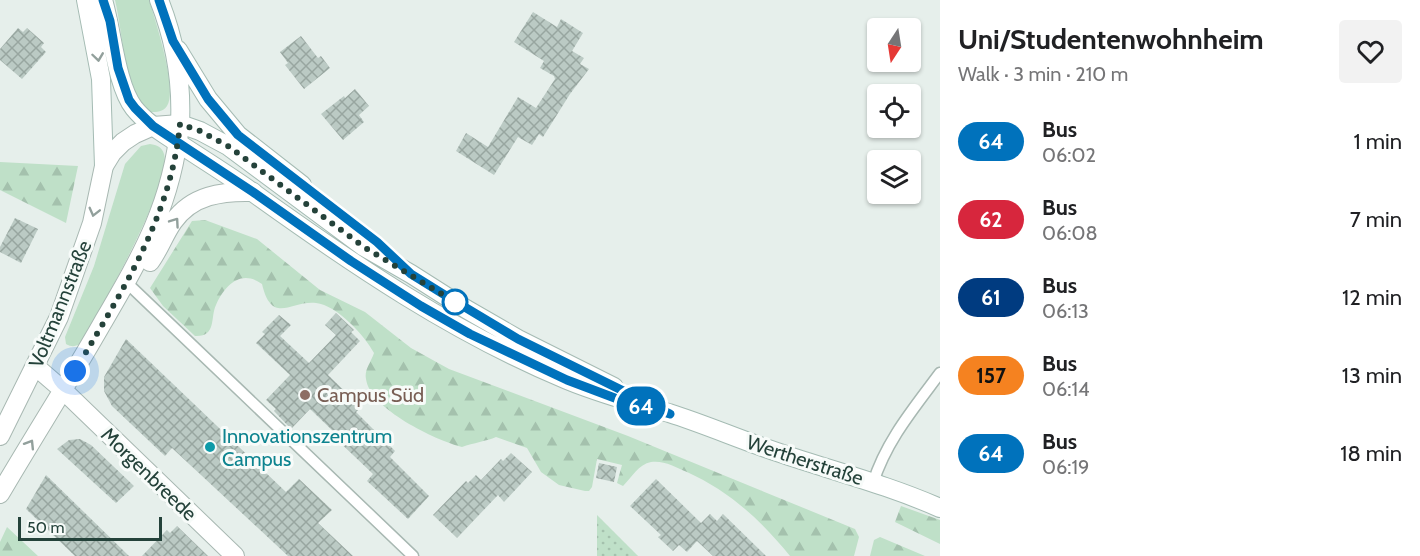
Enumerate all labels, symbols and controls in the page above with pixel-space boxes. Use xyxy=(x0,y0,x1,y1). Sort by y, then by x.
north arrow xyxy=(867,18,921,72)
map controls xyxy=(867,18,921,204)
button: heart xyxy=(1339,20,1402,83)
text: Uni/Studentenwohnheim xyxy=(958,22,1264,56)
one-way arrow xyxy=(92,53,104,62)
text: Walk · 3 min · 210 m xyxy=(958,62,1128,86)
button: locate xyxy=(867,84,921,138)
text: Bus xyxy=(1042,116,1077,143)
text: 1 min xyxy=(1354,128,1402,155)
text: 64 xyxy=(979,129,1003,154)
text: 06:02 xyxy=(1042,143,1096,167)
button: layers xyxy=(867,150,921,204)
text: Bus xyxy=(1042,194,1077,221)
one-way arrow xyxy=(89,206,102,216)
text: 7 min xyxy=(1350,206,1402,233)
text: 62 xyxy=(980,207,1002,232)
one-way arrow xyxy=(168,217,179,228)
text: 06:08 xyxy=(1042,221,1098,245)
street label: Voltmannstraße xyxy=(24,237,96,371)
text: Bus xyxy=(1042,272,1077,299)
text: 12 min xyxy=(1342,284,1402,311)
text: 61 xyxy=(981,285,1001,310)
unlabelled marker xyxy=(442,289,468,315)
text: 06:13 xyxy=(1042,299,1089,323)
text: Bus xyxy=(1042,350,1077,377)
your location xyxy=(60,356,90,386)
text: 13 min xyxy=(1342,362,1402,389)
text: 157 xyxy=(976,363,1006,388)
text: 06:14 xyxy=(1042,377,1090,401)
place label: Campus Süd xyxy=(317,383,424,407)
line badge: 64 xyxy=(614,386,668,426)
marker: Campus Süd xyxy=(298,388,312,402)
text: 64 xyxy=(629,394,653,419)
street label: Morgenbreede xyxy=(96,422,202,526)
place label: Innovationszentrum Campus xyxy=(222,424,392,471)
text: Bus xyxy=(1042,428,1077,455)
street label: Wertherstraße xyxy=(744,430,866,490)
one-way arrow xyxy=(23,440,35,450)
marker: Innovationszentrum Campus xyxy=(203,440,217,454)
text: 18 min xyxy=(1340,440,1402,467)
text: 64 xyxy=(979,441,1003,466)
text: 06:19 xyxy=(1042,455,1089,479)
scale bar xyxy=(18,514,162,542)
text: 50 m xyxy=(27,518,64,537)

